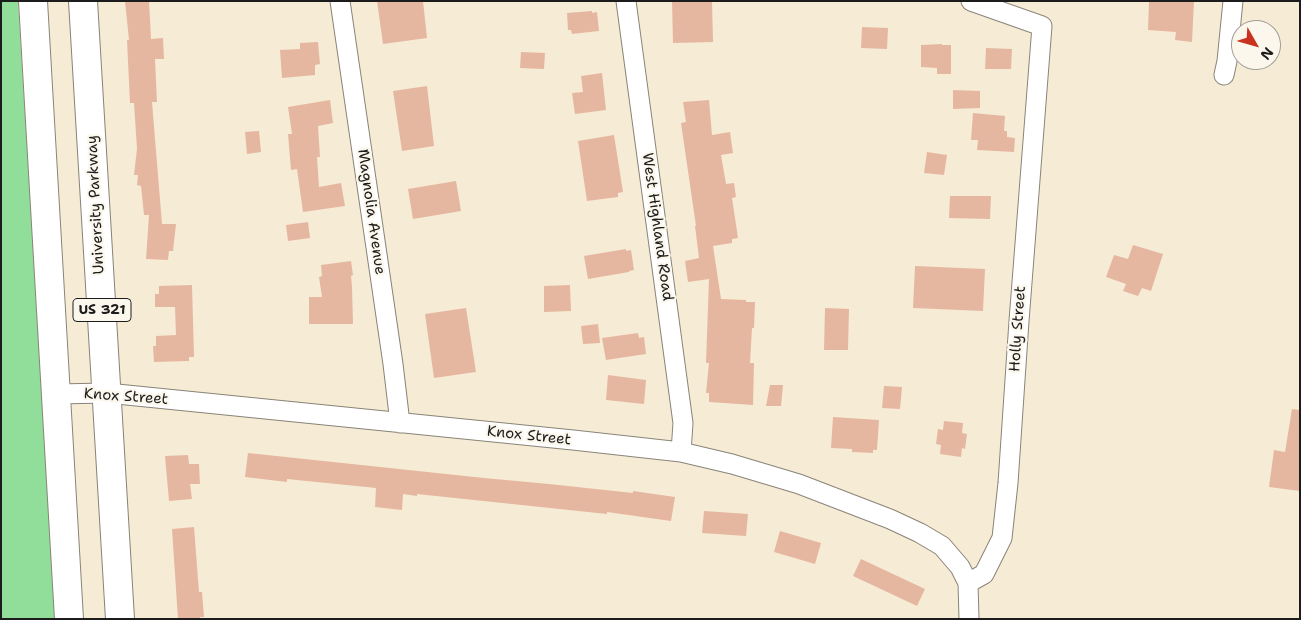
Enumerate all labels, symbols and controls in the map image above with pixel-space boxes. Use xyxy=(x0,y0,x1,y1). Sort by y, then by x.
north arrow xyxy=(1231,20,1281,70)
text: N xyxy=(1257,44,1278,64)
street label: University Parkway xyxy=(83,135,109,275)
street label: Magnolia Avenue xyxy=(353,148,389,276)
street label: West Highland Road xyxy=(638,152,676,302)
street label: Holly Street xyxy=(1006,285,1030,373)
road number: US 321 xyxy=(73,298,131,322)
street label: Knox Street xyxy=(83,385,169,409)
street label: Knox Street xyxy=(486,423,572,449)

